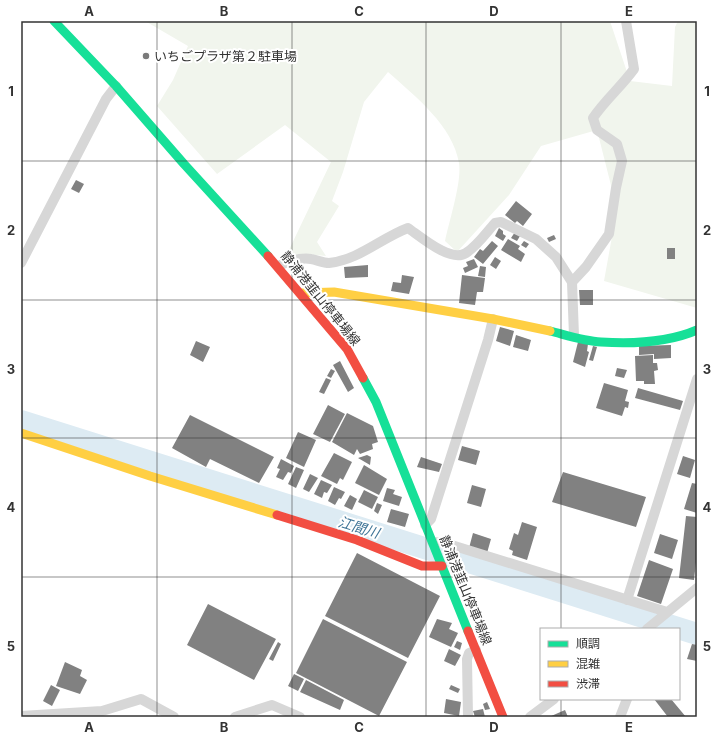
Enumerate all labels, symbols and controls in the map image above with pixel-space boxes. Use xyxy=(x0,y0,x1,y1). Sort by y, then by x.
text: A xyxy=(84,3,94,19)
text: B xyxy=(220,3,229,19)
text: C xyxy=(354,3,364,19)
text: D xyxy=(489,3,499,19)
text: E xyxy=(625,3,633,19)
place label: いちごプラザ第２駐車場 xyxy=(154,48,297,64)
marker: いちごプラザ第２駐車場 xyxy=(141,51,151,61)
text: 1 xyxy=(8,83,14,99)
text: 1 xyxy=(704,83,710,99)
text: 2 xyxy=(7,222,15,238)
text: 2 xyxy=(703,222,711,238)
street label: 静浦港韮山停車場線 xyxy=(278,247,364,349)
text: 3 xyxy=(7,361,15,377)
text: 3 xyxy=(703,361,711,377)
text: 4 xyxy=(7,499,16,515)
text: 4 xyxy=(703,499,712,515)
water label: 江間川 xyxy=(336,513,383,542)
street label: 静浦港韮山停車場線 xyxy=(437,533,495,647)
legend xyxy=(540,628,680,700)
text: 順調 xyxy=(576,636,600,651)
text: 5 xyxy=(7,638,15,654)
text: 5 xyxy=(703,638,711,654)
text: 混雑 xyxy=(576,656,600,671)
text: 渋滞 xyxy=(576,676,600,691)
text: A xyxy=(84,719,94,735)
text: B xyxy=(220,719,229,735)
text: C xyxy=(354,719,364,735)
text: D xyxy=(489,719,499,735)
text: E xyxy=(625,719,633,735)

